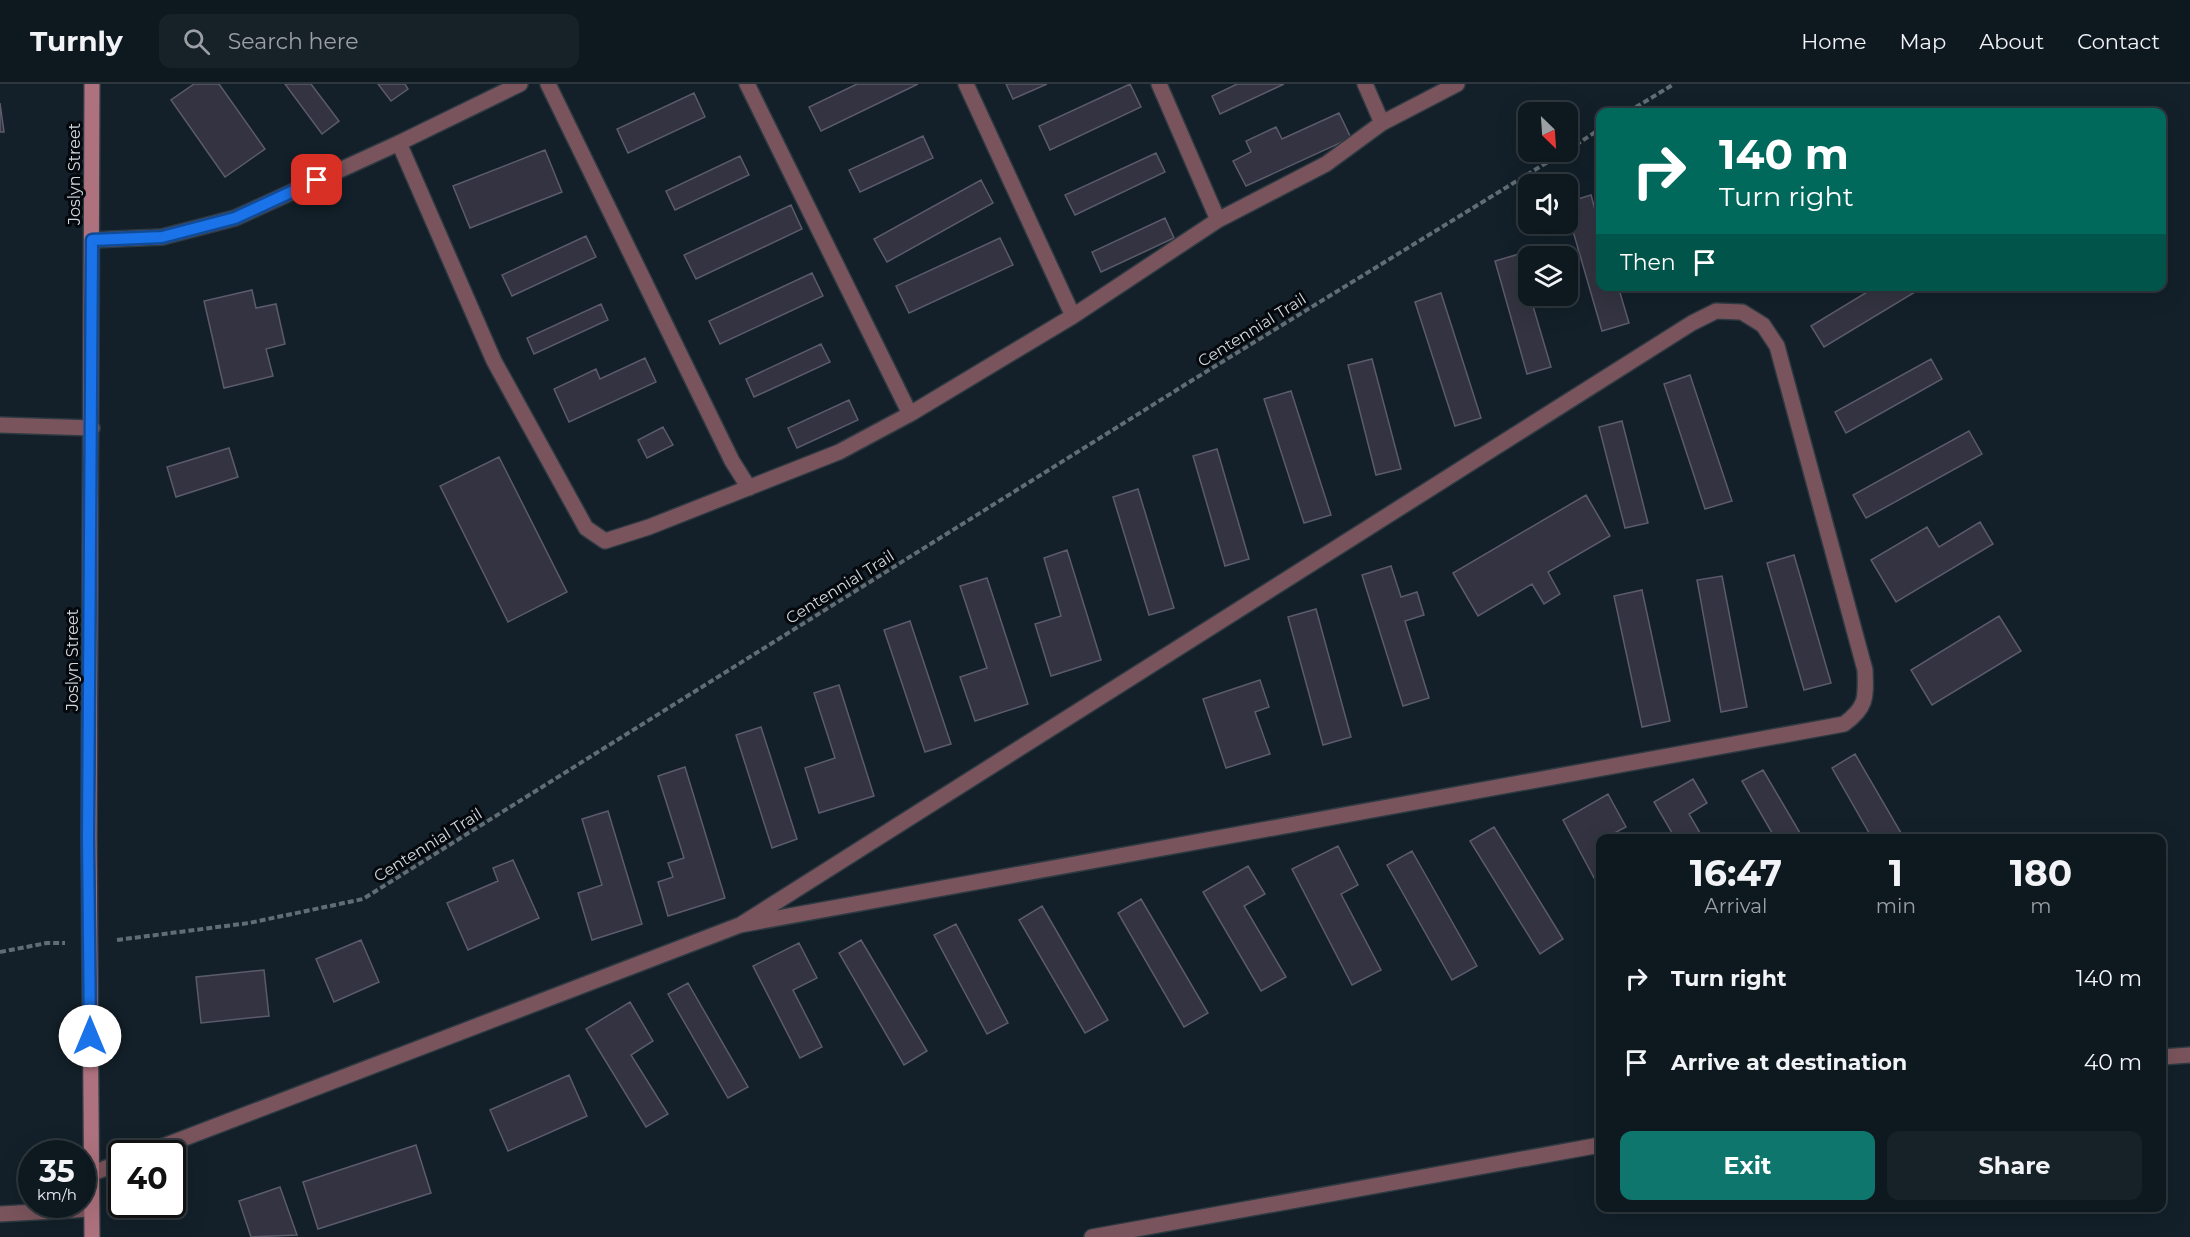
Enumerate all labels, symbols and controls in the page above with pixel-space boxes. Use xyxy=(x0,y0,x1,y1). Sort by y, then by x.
search box xyxy=(159,14,579,68)
text: Turnly xyxy=(30,24,123,58)
icon: search xyxy=(180,25,213,58)
text: Search here xyxy=(228,28,359,55)
text: Home xyxy=(1801,29,1866,54)
text: Map xyxy=(1899,29,1946,54)
text: About xyxy=(1979,29,2044,54)
text: Contact xyxy=(2077,29,2160,54)
north arrow xyxy=(1518,102,1578,162)
map controls xyxy=(1518,102,1578,306)
street label: Joslyn Street xyxy=(65,122,84,226)
text: 140 m xyxy=(1719,128,1849,180)
icon: right xyxy=(1620,132,1698,210)
pin xyxy=(291,154,342,205)
icon: arrive xyxy=(300,163,333,196)
button: sound xyxy=(1518,174,1578,234)
text: Turn right xyxy=(1719,180,1854,213)
button: layers xyxy=(1518,246,1578,306)
icon: arrive xyxy=(1688,246,1721,279)
text: Then xyxy=(1620,249,1676,276)
street label: Centennial Trail xyxy=(1194,289,1310,371)
street label: Centennial Trail xyxy=(782,546,898,628)
street label: Joslyn Street xyxy=(63,608,82,712)
street label: Centennial Trail xyxy=(370,804,486,886)
text: 16:47 xyxy=(1690,851,1782,895)
text: 1 xyxy=(1889,851,1903,895)
text: 180 xyxy=(2010,851,2072,895)
text: Arrival xyxy=(1704,894,1767,918)
text: min xyxy=(1876,894,1916,918)
text: m xyxy=(2030,894,2052,918)
icon: right xyxy=(1620,962,1653,995)
text: Turn right xyxy=(1671,965,1786,992)
text: 140 m xyxy=(2076,965,2142,992)
position arrow xyxy=(58,1004,122,1068)
icon: arrive xyxy=(1620,1046,1653,1079)
text: Arrive at destination xyxy=(1671,1049,1907,1076)
text: 40 m xyxy=(2084,1049,2142,1076)
button: Exit xyxy=(1620,1131,1875,1200)
button: Share xyxy=(1887,1131,2142,1200)
speed limit sign: 40 xyxy=(108,1140,186,1218)
text: 35 xyxy=(39,1153,75,1190)
text: km/h xyxy=(37,1185,77,1204)

